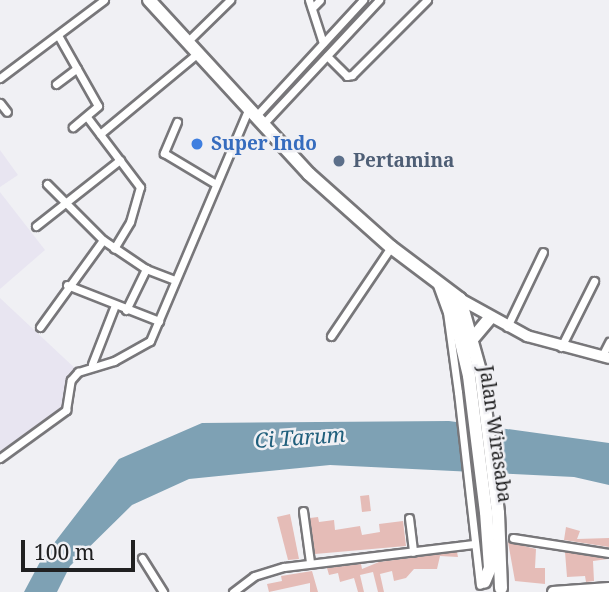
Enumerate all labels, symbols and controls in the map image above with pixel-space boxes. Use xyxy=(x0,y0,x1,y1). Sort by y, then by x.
place label: Super Indo xyxy=(211,133,317,155)
marker: Super Indo xyxy=(189,136,205,152)
place label: Pertamina xyxy=(353,150,455,172)
marker: Pertamina xyxy=(331,153,347,169)
street label: Jalan Wirasaba xyxy=(474,364,516,504)
water label: Ci Tarum xyxy=(254,421,346,453)
scale bar xyxy=(24,526,138,570)
text: 100 m xyxy=(34,538,95,566)

